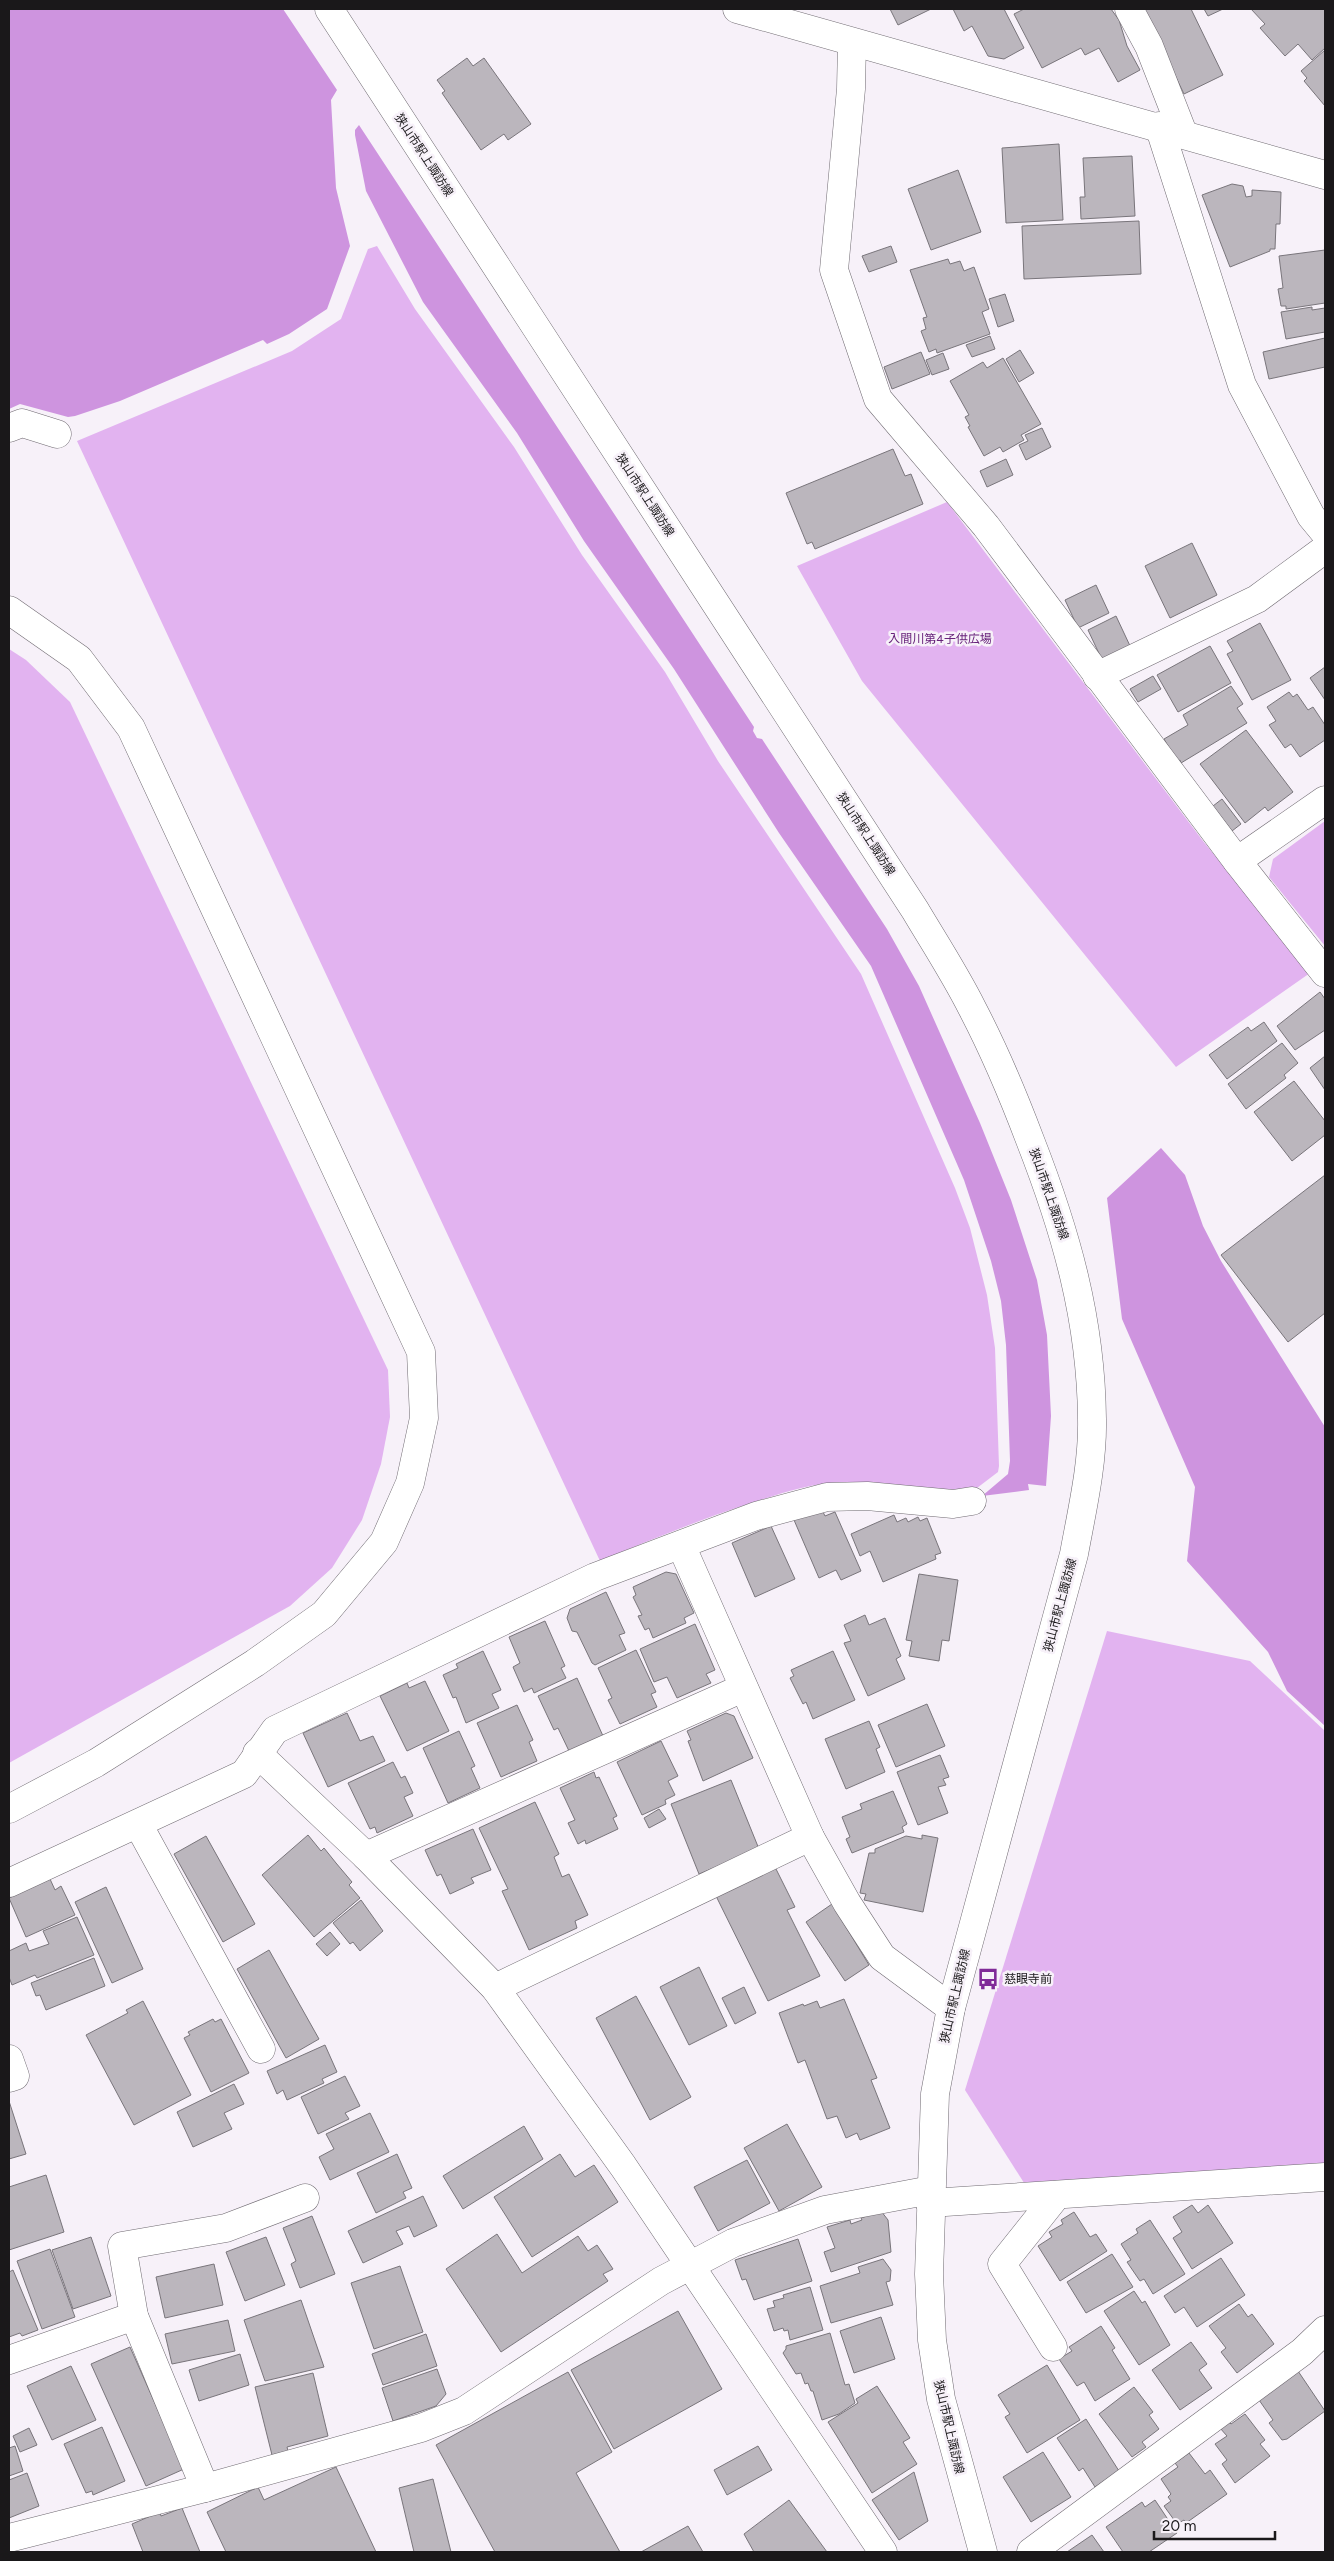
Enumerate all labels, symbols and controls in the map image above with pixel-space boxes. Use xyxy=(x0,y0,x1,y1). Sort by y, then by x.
street label: 狭山市駅上諏訪線 xyxy=(392,111,456,199)
street label: 狭山市駅上諏訪線 xyxy=(613,451,677,539)
park label: 入間川第4子供広場 xyxy=(888,632,992,646)
street label: 狭山市駅上諏訪線 xyxy=(834,790,898,878)
street label: 狭山市駅上諏訪線 xyxy=(1027,1146,1071,1242)
street label: 狭山市駅上諏訪線 xyxy=(1041,1557,1079,1653)
street label: 狭山市駅上諏訪線 xyxy=(937,1948,973,2044)
bus stop icon: 慈眼寺前 xyxy=(975,1966,1001,1992)
place label: 慈眼寺前 xyxy=(1004,1972,1052,1986)
street label: 狭山市駅上諏訪線 xyxy=(931,2379,967,2475)
scale bar xyxy=(1154,2508,1275,2540)
text: 20 m xyxy=(1162,2517,1196,2535)

